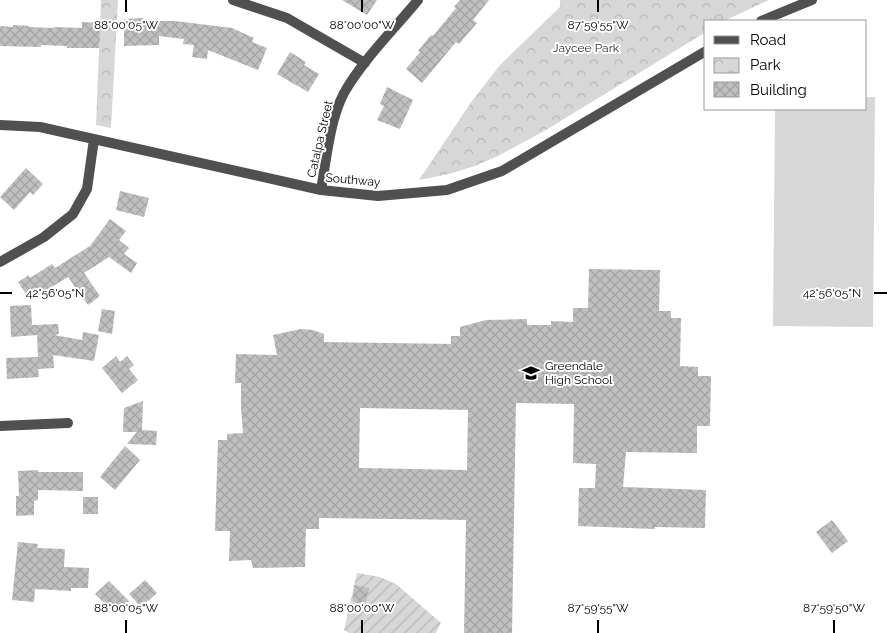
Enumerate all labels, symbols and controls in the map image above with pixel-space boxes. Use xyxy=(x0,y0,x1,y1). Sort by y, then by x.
text: 88°00'05"W xyxy=(94,18,158,32)
text: 88°00'00"W xyxy=(330,18,395,32)
text: 87°59'55"W xyxy=(567,18,629,32)
legend xyxy=(704,20,867,110)
text: Road xyxy=(750,31,786,49)
park label: Jaycee Park xyxy=(553,41,620,55)
text: Park xyxy=(750,56,781,74)
text: Building xyxy=(750,81,807,99)
street label: Catalpa Street xyxy=(304,99,336,179)
street label: Southway xyxy=(325,171,381,189)
text: 42°56'05"N xyxy=(26,286,84,300)
text: 42°56'05"N xyxy=(803,286,861,300)
place label: Greendale High School xyxy=(545,359,613,387)
school or university icon: Greendale High School xyxy=(521,363,541,383)
text: 88°00'05"W xyxy=(94,601,158,615)
text: 88°00'00"W xyxy=(330,601,395,615)
text: 87°59'55"W xyxy=(567,601,629,615)
text: 87°59'50"W xyxy=(803,601,865,615)

